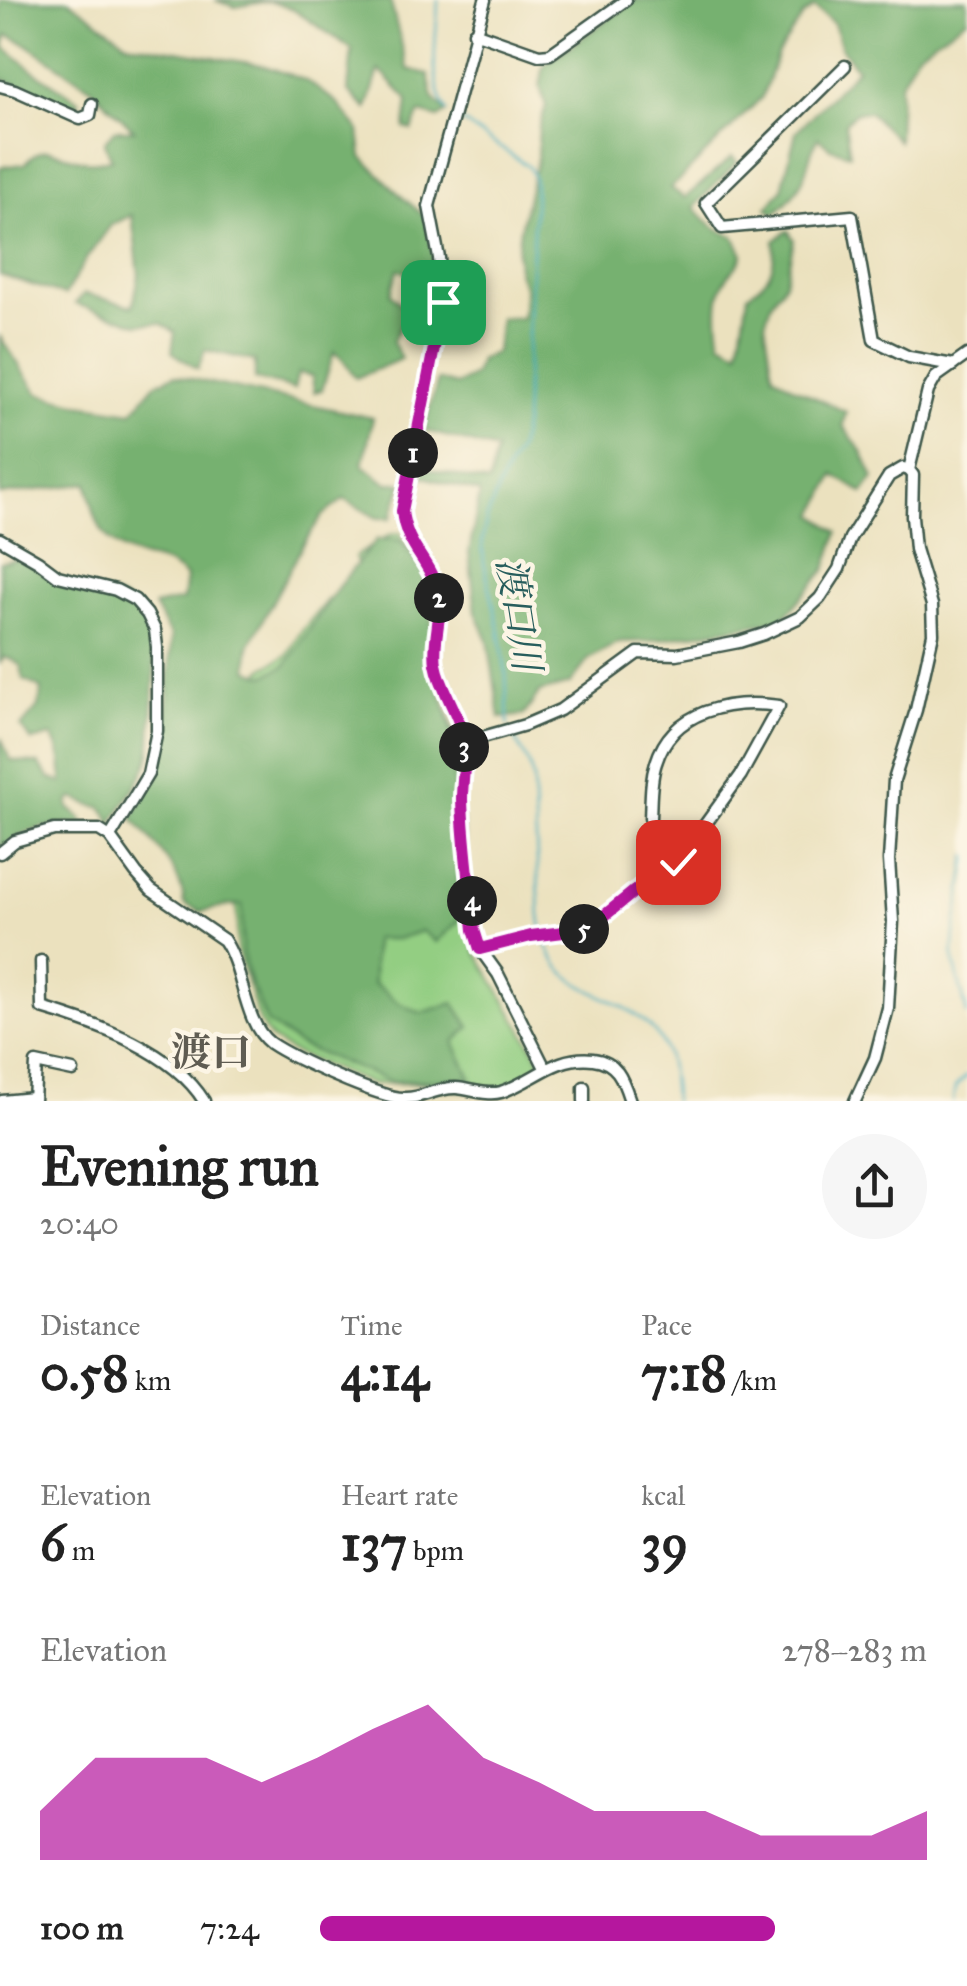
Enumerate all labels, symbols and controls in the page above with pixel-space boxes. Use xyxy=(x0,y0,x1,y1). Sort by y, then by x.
pin xyxy=(401,260,486,345)
icon: arrive xyxy=(416,275,471,330)
pin: 1 xyxy=(388,428,438,478)
text: 1 xyxy=(407,435,419,470)
water label: 渡口川 xyxy=(487,554,551,678)
pin: 2 xyxy=(414,573,464,623)
text: 2 xyxy=(432,580,446,615)
pin: 3 xyxy=(439,722,489,772)
text: 3 xyxy=(458,729,470,764)
pin xyxy=(636,820,721,905)
icon: check xyxy=(651,835,706,890)
pin: 4 xyxy=(447,876,497,926)
text: 4 xyxy=(464,883,480,918)
pin: 5 xyxy=(559,904,609,954)
text: 5 xyxy=(577,911,591,946)
district label: 渡口 xyxy=(171,1028,251,1077)
text: Evening run xyxy=(40,1133,319,1200)
button: share xyxy=(822,1134,927,1239)
text: 20:40 xyxy=(40,1204,119,1243)
text: Distance xyxy=(40,1308,140,1343)
text: Time xyxy=(341,1308,403,1343)
text: Pace xyxy=(641,1308,692,1343)
text: 0.58 xyxy=(40,1343,129,1404)
text: 4:14 xyxy=(341,1343,429,1404)
text: 7:18 xyxy=(641,1343,727,1404)
text: km xyxy=(129,1363,171,1398)
text: /km xyxy=(727,1363,777,1398)
text: Elevation xyxy=(40,1478,151,1513)
text: Heart rate xyxy=(341,1478,458,1513)
text: kcal xyxy=(641,1478,685,1513)
text: 6 xyxy=(40,1513,66,1574)
text: 137 xyxy=(341,1513,407,1574)
text: 39 xyxy=(641,1513,688,1574)
text: m xyxy=(66,1533,95,1568)
text: bpm xyxy=(407,1533,464,1568)
text: Elevation xyxy=(40,1631,167,1670)
text: 278–283 m xyxy=(782,1631,927,1670)
text: 100 m xyxy=(40,1909,124,1948)
text: 7:24 xyxy=(200,1909,259,1948)

